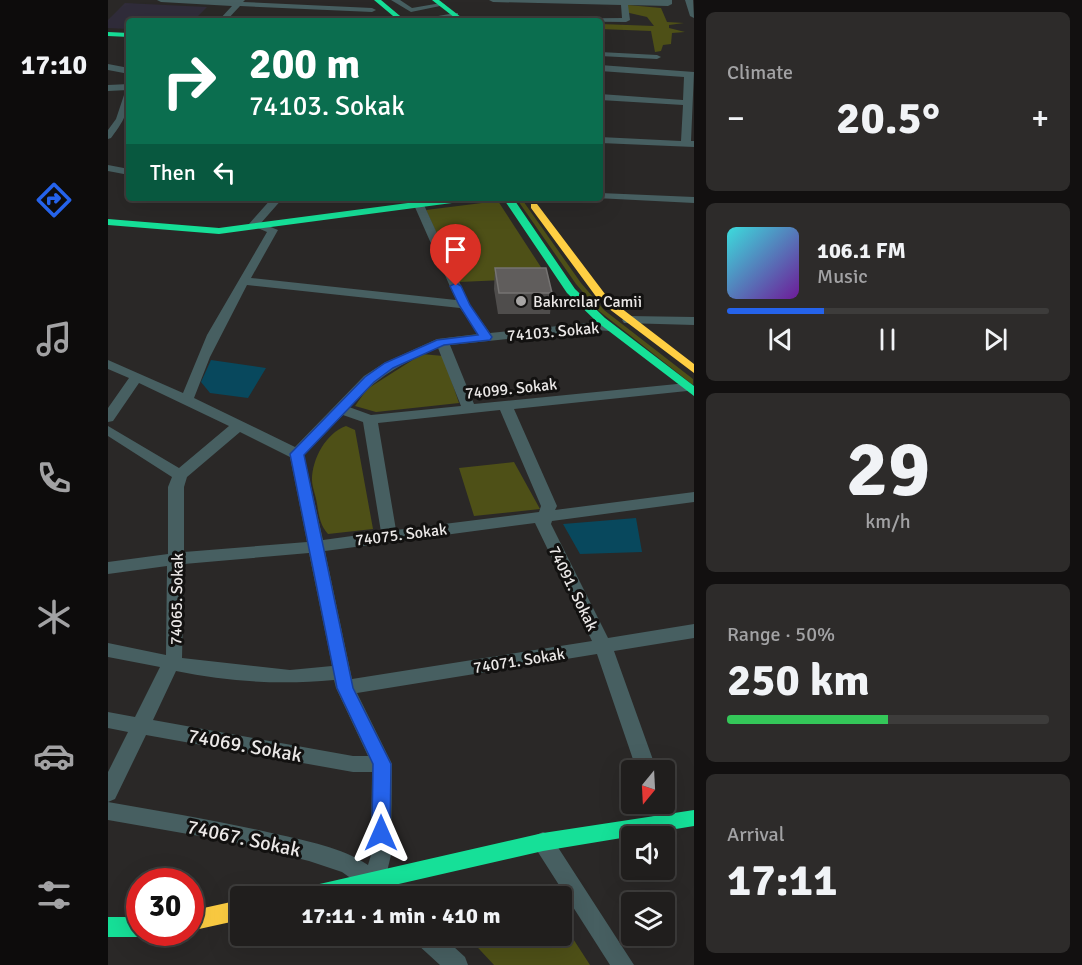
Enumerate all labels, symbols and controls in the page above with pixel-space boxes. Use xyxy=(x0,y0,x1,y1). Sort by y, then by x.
text: 200 m xyxy=(249,39,360,90)
icon: right xyxy=(150,42,228,120)
text: 17:10 xyxy=(21,49,87,82)
text: Climate xyxy=(727,60,793,85)
text: 74103. Sokak xyxy=(249,90,405,123)
text: 20.5° xyxy=(836,91,940,146)
text: − xyxy=(727,98,745,139)
text: + xyxy=(1031,98,1049,139)
icon: left xyxy=(208,156,241,189)
text: Then xyxy=(150,159,196,186)
icon: directions xyxy=(33,179,75,221)
pin xyxy=(430,224,481,286)
icon: arrive xyxy=(439,233,472,266)
text: 106.1 FM xyxy=(817,237,906,264)
text: Music xyxy=(817,264,868,289)
place label: Bakırcılar Camii xyxy=(533,292,642,312)
marker: Bakırcılar Camii xyxy=(514,294,528,308)
icon: music xyxy=(33,318,75,360)
street label: 74103. Sokak xyxy=(506,318,600,346)
icon: previous xyxy=(764,323,797,356)
icon: pause xyxy=(871,323,904,356)
icon: next xyxy=(979,323,1012,356)
street label: 74099. Sokak xyxy=(464,374,558,404)
text: 29 xyxy=(846,422,930,518)
icon: phone xyxy=(33,457,75,499)
text: km/h xyxy=(865,509,911,534)
street label: 74075. Sokak xyxy=(354,519,448,551)
street label: 74091. Sokak xyxy=(544,543,602,634)
street label: 74065. Sokak xyxy=(166,553,188,645)
icon: climate xyxy=(33,596,75,638)
text: Range · 50% xyxy=(727,622,835,647)
street label: 74071. Sokak xyxy=(472,644,566,678)
text: 250 km xyxy=(727,653,870,708)
street label: 74069. Sokak xyxy=(186,723,304,768)
icon: car xyxy=(33,735,75,777)
north arrow xyxy=(621,760,675,814)
map controls xyxy=(621,760,675,946)
position arrow xyxy=(349,801,413,865)
street label: 74067. Sokak xyxy=(185,814,303,863)
text: Arrival xyxy=(727,822,785,847)
button: sound xyxy=(621,826,675,880)
text: 17:11 xyxy=(727,853,837,908)
speed limit sign: 30 xyxy=(126,868,204,946)
icon: filters xyxy=(33,874,75,916)
button: layers xyxy=(621,892,675,946)
text: 17:11 · 1 min · 410 m xyxy=(301,902,501,929)

